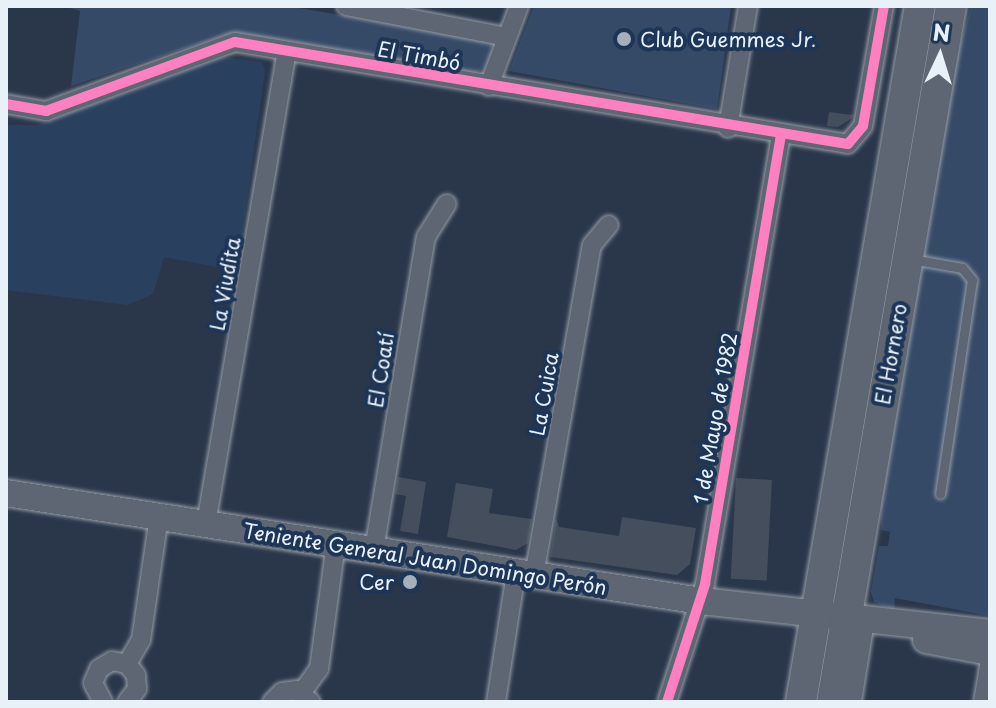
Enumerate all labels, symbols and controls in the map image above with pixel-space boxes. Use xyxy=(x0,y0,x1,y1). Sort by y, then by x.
text: N xyxy=(932,14,952,49)
north arrow xyxy=(900,16,980,96)
place label: Club Guemmes Jr. xyxy=(640,27,815,51)
marker: Club Guemmes Jr. xyxy=(615,30,633,48)
street label: El Timbó xyxy=(376,37,462,75)
street label: La Viudita xyxy=(205,233,245,335)
street label: El Hornero xyxy=(870,301,912,407)
street label: 1 de Mayo de 1982 xyxy=(688,328,742,508)
street label: El Coatí xyxy=(363,330,399,410)
street label: La Cuica xyxy=(525,350,563,438)
street label: Teniente General Juan Domingo Perón xyxy=(241,518,609,600)
place label: Cer xyxy=(359,570,394,594)
marker: Cer xyxy=(401,573,419,591)

